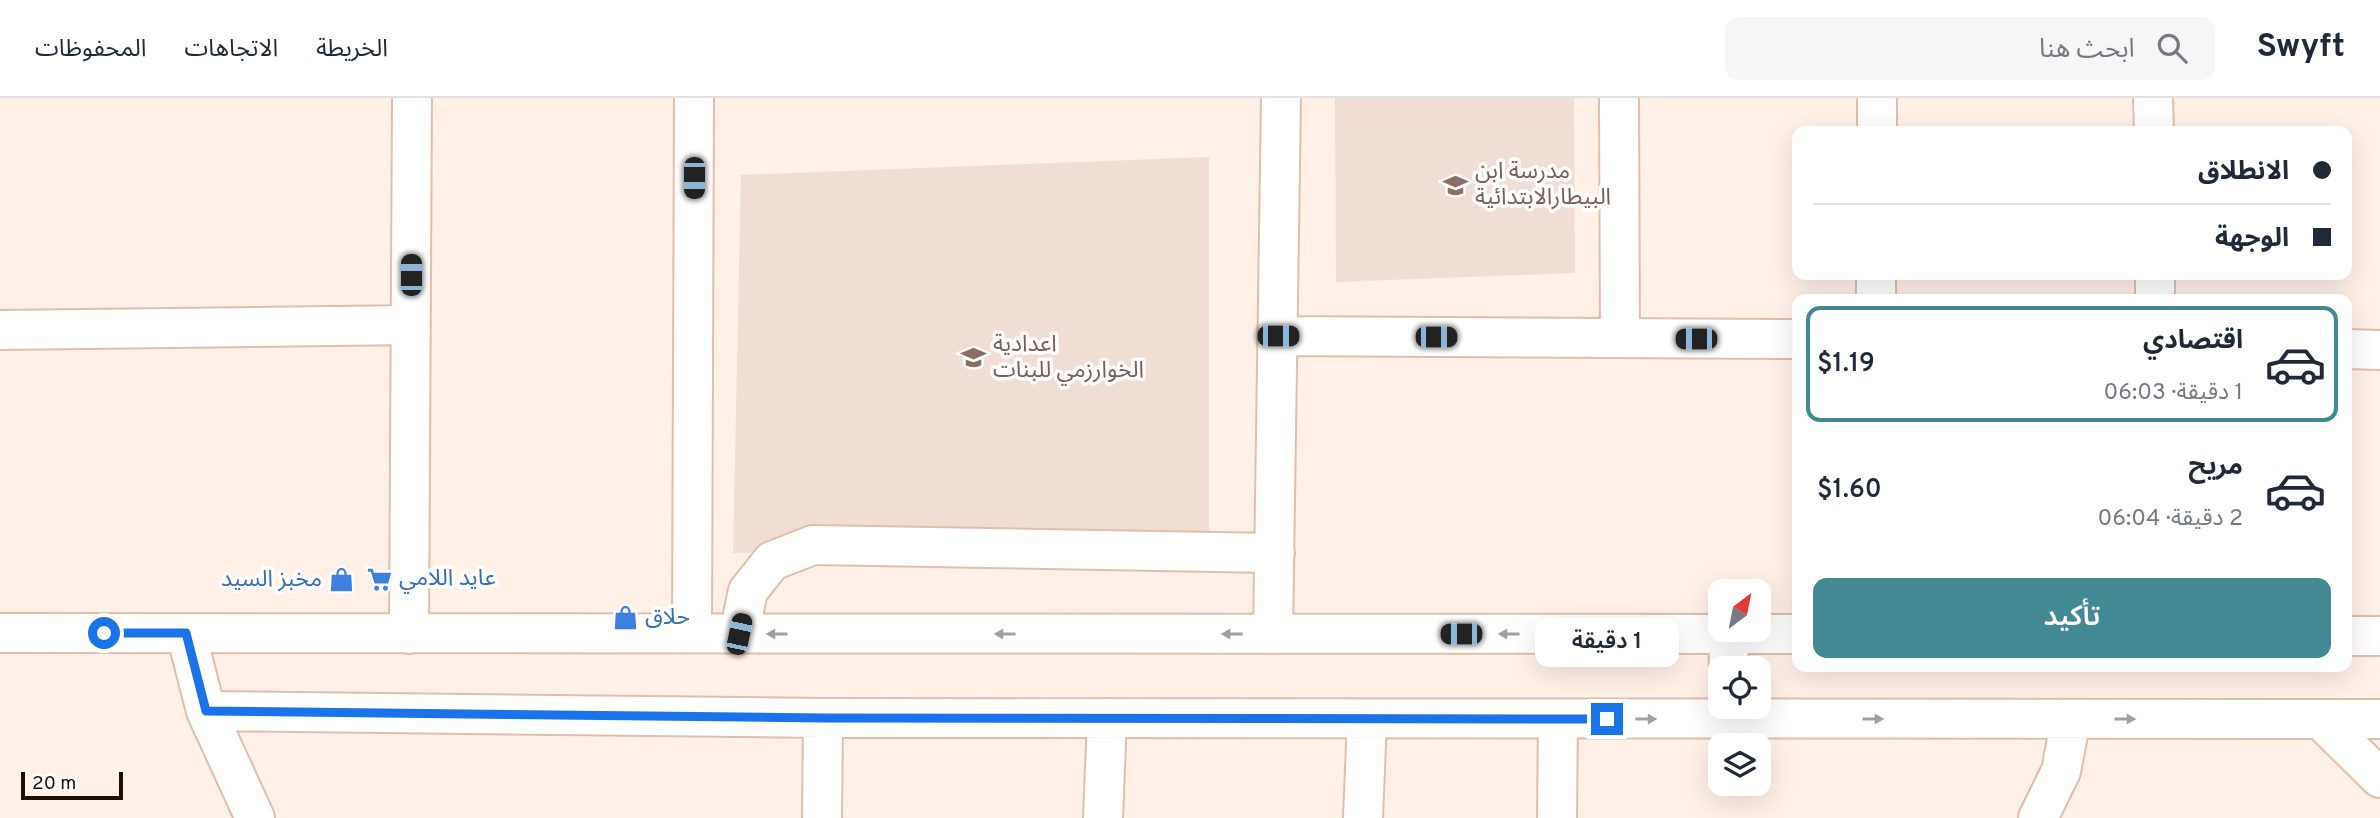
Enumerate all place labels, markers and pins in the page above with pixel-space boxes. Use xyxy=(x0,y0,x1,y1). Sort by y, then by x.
place label: مدرسة ابن البيطارالابتدائية xyxy=(1475,158,1611,213)
school or university icon: مدرسة ابن البيطارالابتدائية xyxy=(1441,171,1469,199)
place label: اعدادية الخوارزمي للبنات xyxy=(993,331,1144,386)
school or university icon: اعدادية الخوارزمي للبنات xyxy=(959,344,987,372)
supermarket icon: عايد اللامي xyxy=(365,565,393,593)
place label: عايد اللامي xyxy=(399,565,496,594)
place label: مخبز السيد xyxy=(221,566,322,595)
shop icon: مخبز السيد xyxy=(328,566,356,594)
shop icon: حلاق xyxy=(611,604,639,632)
place label: حلاق xyxy=(645,604,690,633)

